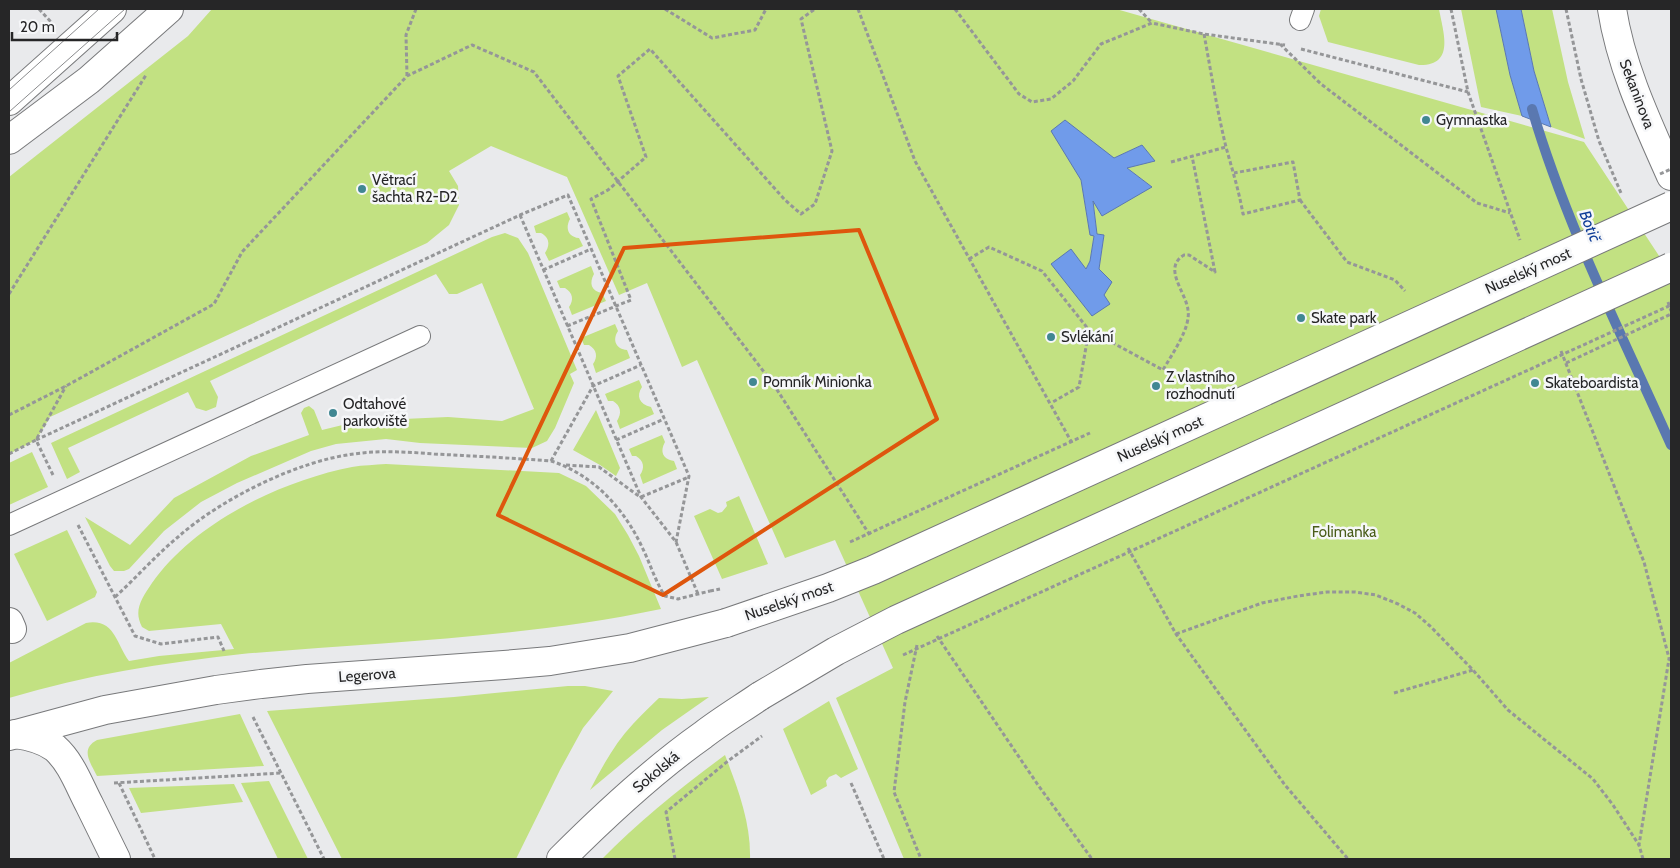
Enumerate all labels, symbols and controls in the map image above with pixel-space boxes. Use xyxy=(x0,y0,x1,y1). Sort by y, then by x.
scale bar xyxy=(12,10,118,42)
text: 20 m xyxy=(20,18,55,36)
street label: Sekaninova xyxy=(1616,57,1659,132)
place label: Gymnastka xyxy=(1436,111,1508,129)
marker: Gymnastka xyxy=(1420,114,1432,126)
place label: Větrací šachta R2-D2 xyxy=(372,171,458,206)
marker: Větrací šachta R2-D2 xyxy=(356,183,368,195)
water label: Botič xyxy=(1575,208,1605,246)
street label: Nuselský most xyxy=(1482,244,1574,298)
place label: Skate park xyxy=(1311,309,1377,327)
marker: Skate park xyxy=(1295,312,1307,324)
place label: Svlékání xyxy=(1061,328,1113,346)
marker: Svlékání xyxy=(1045,331,1057,343)
place label: Z vlastního rozhodnutí xyxy=(1166,368,1235,403)
place label: Pomník Minionka xyxy=(763,373,873,391)
place label: Skateboardista xyxy=(1545,374,1639,392)
marker: Pomník Minionka xyxy=(747,376,759,388)
marker: Skateboardista xyxy=(1529,377,1541,389)
marker: Z vlastního rozhodnutí xyxy=(1150,380,1162,392)
place label: Odtahové parkoviště xyxy=(343,395,408,430)
marker: Odtahové parkoviště xyxy=(327,407,339,419)
street label: Nuselský most xyxy=(1114,412,1206,466)
park label: Folimanka xyxy=(1312,523,1377,541)
street label: Nuselský most xyxy=(742,577,836,625)
street label: Legerova xyxy=(338,664,397,686)
street label: Sokolská xyxy=(629,747,684,797)

